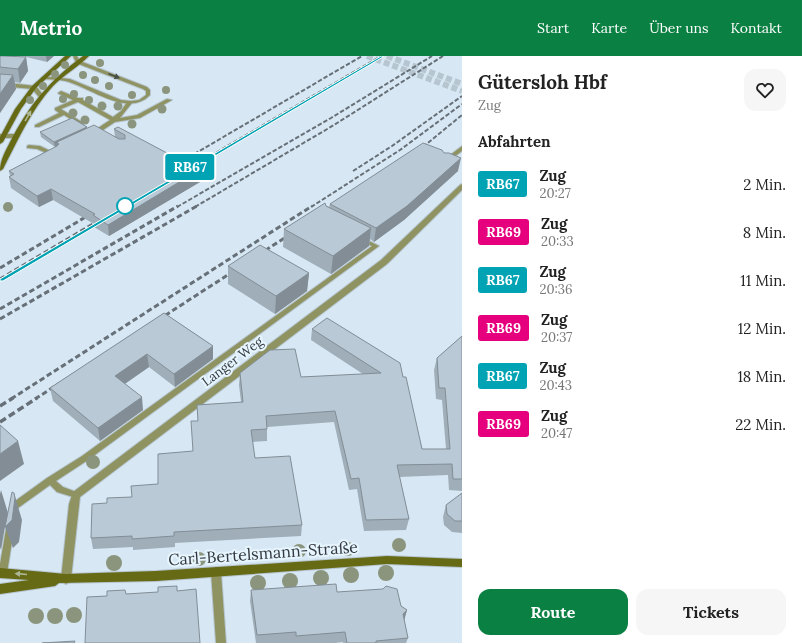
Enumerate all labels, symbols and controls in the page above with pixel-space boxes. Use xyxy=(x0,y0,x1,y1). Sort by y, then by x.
text: Metrio xyxy=(20,16,82,40)
text: Start xyxy=(537,19,569,37)
text: Karte xyxy=(591,19,627,37)
text: Über uns xyxy=(649,19,709,37)
text: Kontakt xyxy=(731,19,782,37)
button: heart xyxy=(744,69,786,111)
text: Gütersloh Hbf xyxy=(478,70,607,94)
one-way arrow xyxy=(109,74,121,80)
text: Zug xyxy=(478,97,501,114)
one-way arrow xyxy=(25,110,31,122)
text: Abfahrten xyxy=(478,132,551,151)
line badge: RB67 xyxy=(162,154,218,180)
text: RB67 xyxy=(173,158,207,176)
text: Zug xyxy=(539,166,566,185)
text: RB67 xyxy=(486,175,519,193)
text: 2 Min. xyxy=(743,175,786,194)
text: 20:27 xyxy=(539,185,571,202)
unlabelled marker xyxy=(116,197,134,215)
text: Zug xyxy=(541,214,567,233)
text: RB69 xyxy=(486,223,521,241)
text: 8 Min. xyxy=(743,223,786,242)
text: 20:33 xyxy=(541,233,574,250)
text: Zug xyxy=(539,262,566,281)
text: RB67 xyxy=(486,271,519,289)
text: 11 Min. xyxy=(740,271,786,290)
text: 20:36 xyxy=(539,281,573,298)
text: Zug xyxy=(541,310,567,329)
text: RB69 xyxy=(486,319,521,337)
text: 12 Min. xyxy=(738,319,786,338)
text: 20:37 xyxy=(541,329,572,346)
street label: Langer Weg xyxy=(198,332,267,390)
text: Zug xyxy=(539,358,566,377)
text: RB67 xyxy=(486,367,519,385)
text: 18 Min. xyxy=(737,367,786,386)
text: 20:43 xyxy=(539,377,572,394)
text: Zug xyxy=(541,406,567,425)
text: RB69 xyxy=(486,415,521,433)
text: 22 Min. xyxy=(735,415,786,434)
text: 20:47 xyxy=(541,425,572,442)
street label: Carl-Bertelsmann-Straße xyxy=(168,536,359,570)
one-way arrow xyxy=(15,571,27,578)
button: Route xyxy=(478,589,628,635)
button: Tickets xyxy=(636,589,786,635)

